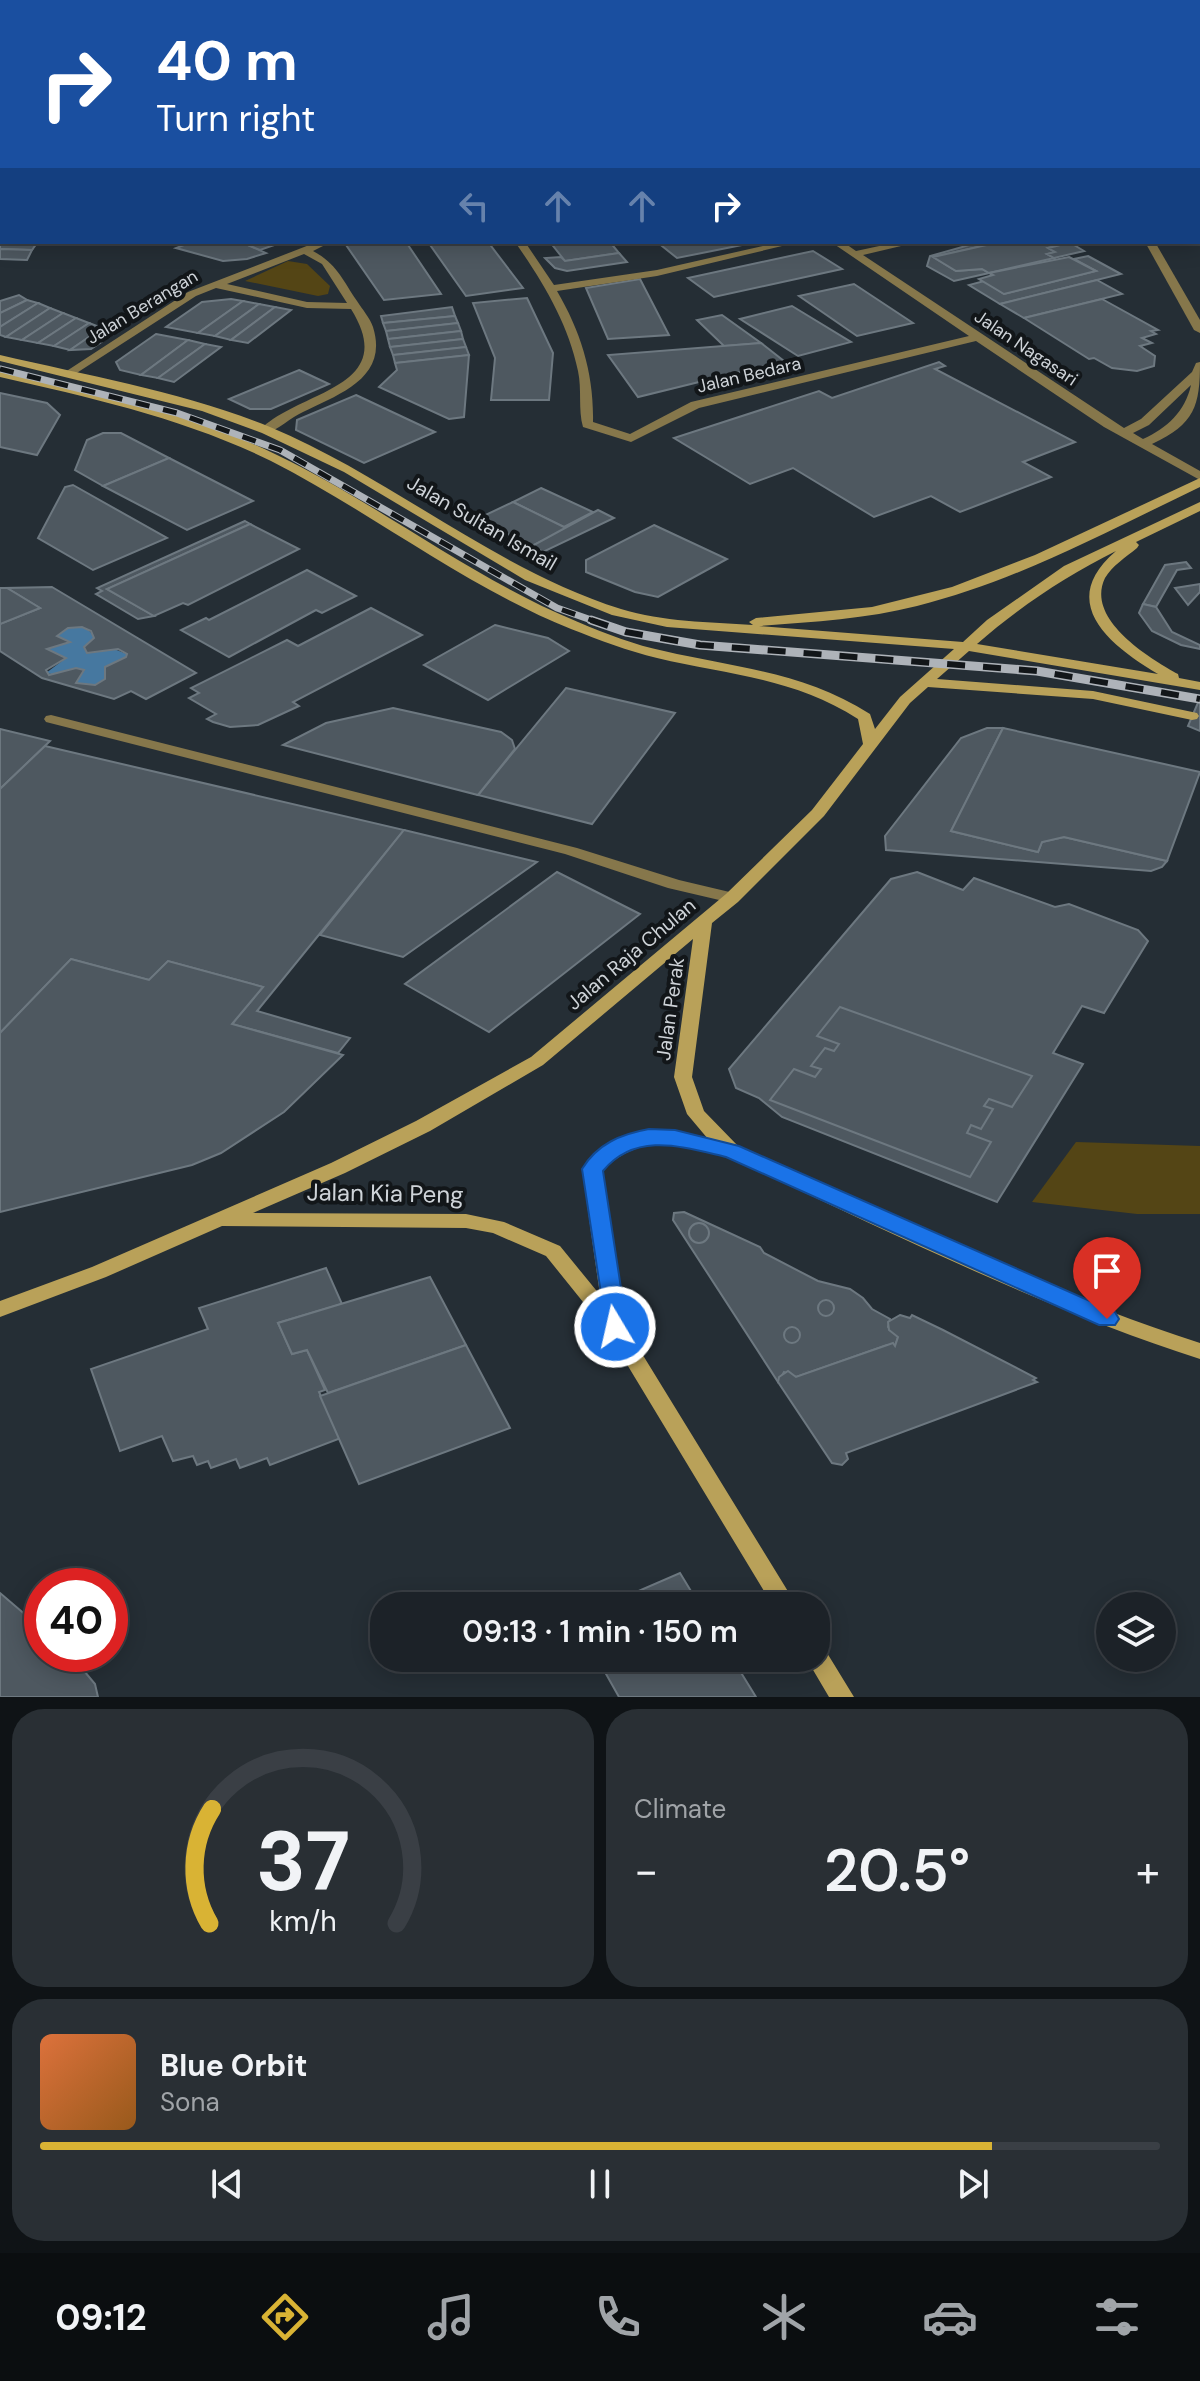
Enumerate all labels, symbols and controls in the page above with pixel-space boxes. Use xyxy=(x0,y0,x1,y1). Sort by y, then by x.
text: 40 m xyxy=(156,24,298,97)
icon: right xyxy=(24,32,128,136)
text: Turn right xyxy=(156,95,315,142)
icon: left xyxy=(452,184,496,228)
icon: ahead xyxy=(536,184,580,228)
icon: ahead xyxy=(620,184,664,228)
icon: right xyxy=(704,184,748,228)
street label: Jalan Berangan xyxy=(82,264,202,350)
street label: Jalan Nagasari xyxy=(970,305,1082,391)
street label: Jalan Bedara xyxy=(694,351,804,399)
street label: Jalan Sultan Ismail xyxy=(402,470,562,576)
street label: Jalan Raja Chulan xyxy=(561,892,701,1016)
street label: Jalan Perak xyxy=(650,956,690,1062)
street label: Jalan Kia Peng xyxy=(306,1176,464,1210)
pin xyxy=(1073,1237,1141,1319)
icon: arrive xyxy=(1085,1249,1129,1293)
position arrow xyxy=(573,1285,657,1369)
speed limit sign: 40 xyxy=(24,1568,128,1672)
map controls xyxy=(1096,1592,1176,1672)
button: layers xyxy=(1096,1592,1176,1672)
text: 09:13 · 1 min · 150 m xyxy=(462,1612,738,1651)
text: Climate xyxy=(634,1792,726,1826)
text: 37 xyxy=(256,1807,350,1916)
text: 20.5° xyxy=(824,1831,970,1910)
text: − xyxy=(634,1842,658,1900)
text: + xyxy=(1136,1842,1160,1900)
text: km/h xyxy=(269,1903,337,1940)
text: Blue Orbit xyxy=(160,2046,307,2085)
text: Sona xyxy=(160,2085,220,2119)
icon: previous xyxy=(205,2162,249,2206)
icon: pause xyxy=(578,2162,622,2206)
icon: next xyxy=(951,2162,995,2206)
icon: directions xyxy=(257,2289,313,2345)
icon: music xyxy=(423,2289,479,2345)
icon: phone xyxy=(590,2289,646,2345)
icon: climate xyxy=(756,2289,812,2345)
icon: car xyxy=(922,2289,978,2345)
icon: filters xyxy=(1089,2289,1145,2345)
text: 09:12 xyxy=(55,2294,146,2341)

